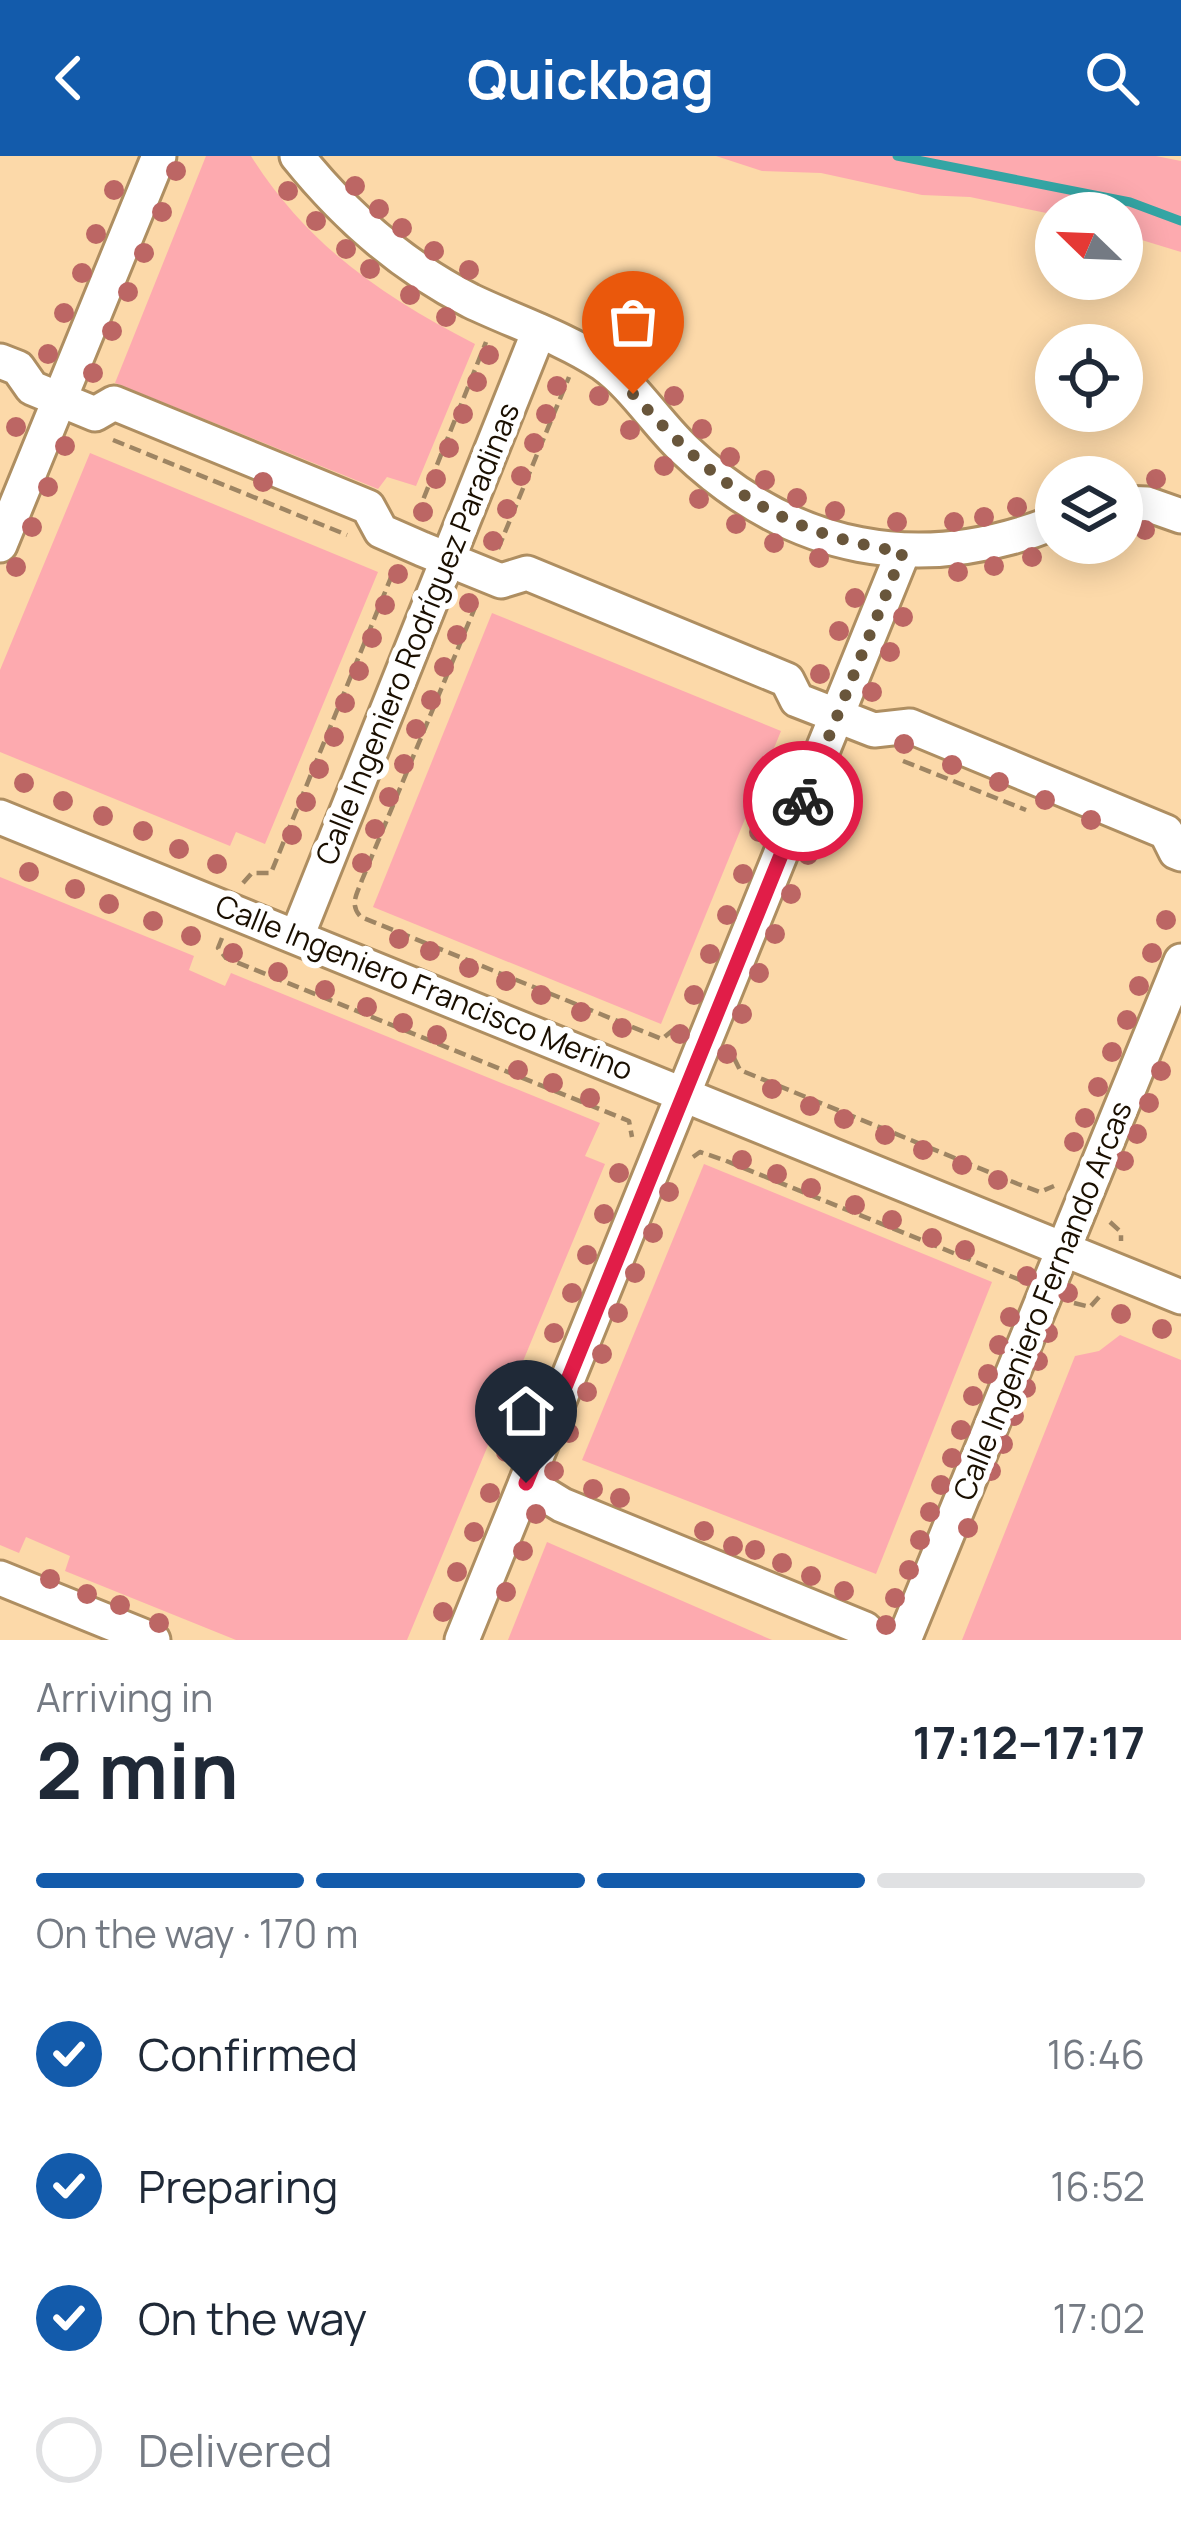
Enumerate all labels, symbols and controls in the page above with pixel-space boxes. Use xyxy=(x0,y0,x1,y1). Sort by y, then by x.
text: Quickbag xyxy=(467,41,714,115)
icon: back xyxy=(36,45,102,111)
icon: search xyxy=(1079,45,1145,111)
north arrow xyxy=(1035,192,1143,300)
map controls xyxy=(1035,192,1143,564)
pin xyxy=(582,271,684,394)
icon: bag xyxy=(600,289,666,355)
button: locate xyxy=(1035,324,1143,432)
street label: Calle Ingeniero Rodríguez Paradinas xyxy=(305,396,528,871)
button: layers xyxy=(1035,456,1143,564)
courier xyxy=(743,741,863,861)
icon: bike xyxy=(770,768,836,834)
street label: Calle Ingeniero Francisco Merino xyxy=(210,884,639,1089)
street label: Calle Ingeniero Fernando Arcas xyxy=(943,1095,1141,1506)
pin xyxy=(475,1360,577,1483)
icon: home xyxy=(493,1378,559,1444)
text: Arriving in xyxy=(36,1670,213,1724)
text: 17:12–17:17 xyxy=(912,1711,1145,1773)
text: 2 min xyxy=(36,1716,239,1822)
text: On the way · 170 m xyxy=(36,1906,358,1960)
icon: check xyxy=(36,2021,102,2087)
text: Confirmed xyxy=(138,2023,358,2085)
text: 16:46 xyxy=(1047,2027,1145,2081)
icon: check xyxy=(36,2153,102,2219)
text: Preparing xyxy=(138,2155,338,2217)
text: 16:52 xyxy=(1050,2159,1145,2213)
icon: check xyxy=(36,2285,102,2351)
text: On the way xyxy=(138,2287,367,2349)
text: 17:02 xyxy=(1053,2291,1145,2345)
text: Delivered xyxy=(138,2419,333,2481)

